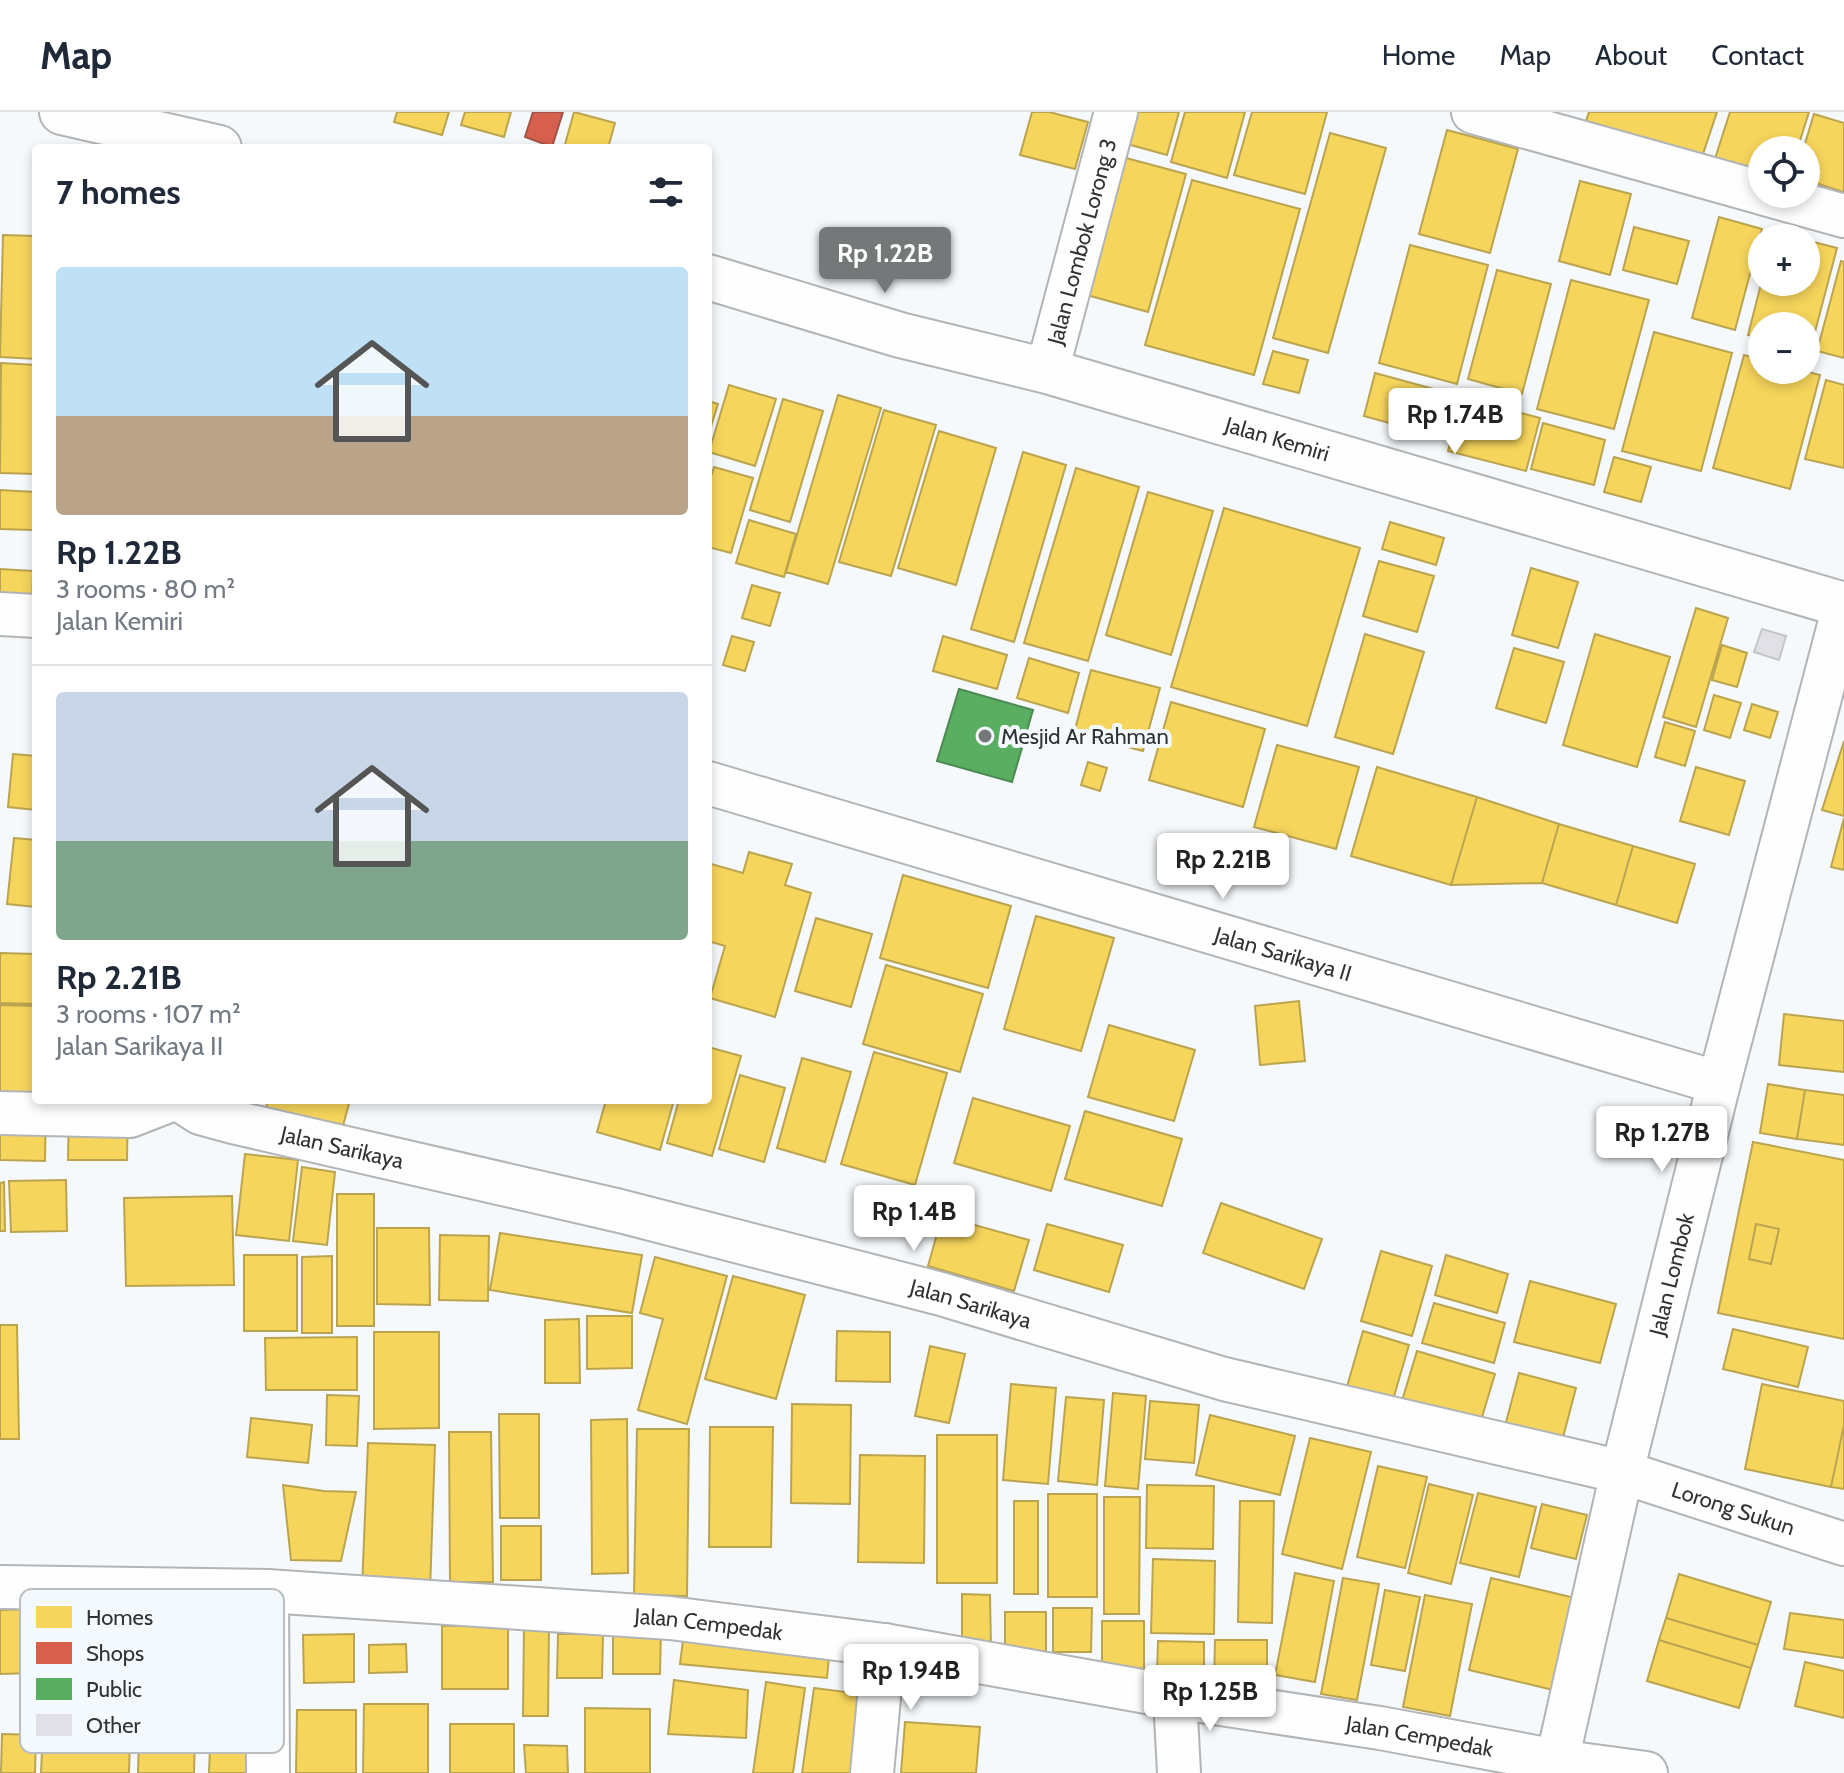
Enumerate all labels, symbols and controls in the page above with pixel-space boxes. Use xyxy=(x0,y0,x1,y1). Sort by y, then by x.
text: Map xyxy=(40,32,112,79)
text: Home xyxy=(1382,38,1455,72)
text: Map xyxy=(1499,38,1551,72)
text: About xyxy=(1595,38,1667,72)
text: Contact xyxy=(1711,38,1804,72)
street label: Jalan Lombok Lorong 3 xyxy=(1041,136,1122,348)
map controls xyxy=(1748,136,1820,384)
button: locate xyxy=(1748,136,1820,208)
icon: filters xyxy=(644,170,688,214)
text: 7 homes xyxy=(56,171,181,213)
button: + xyxy=(1748,224,1820,296)
pin: Rp 1.22B xyxy=(802,227,968,295)
text: Rp 1.22B xyxy=(837,237,933,269)
button: − xyxy=(1748,312,1820,384)
icon: home xyxy=(300,319,444,463)
pin: Rp 1.74B xyxy=(1372,388,1538,456)
text: Rp 1.74B xyxy=(1407,398,1503,430)
street label: Jalan Kemiri xyxy=(1221,410,1333,467)
text: Rp 1.22B xyxy=(56,531,181,573)
text: 3 rooms · 80 m² xyxy=(56,573,235,605)
text: Jalan Kemiri xyxy=(56,605,183,637)
place label: Mesjid Ar Rahman xyxy=(1001,723,1169,750)
marker: Mesjid Ar Rahman xyxy=(976,727,994,745)
icon: home xyxy=(300,744,444,888)
pin: Rp 2.21B xyxy=(1140,833,1306,901)
text: Rp 2.21B xyxy=(1175,843,1271,875)
street label: Jalan Sarikaya II xyxy=(1211,920,1355,987)
text: Rp 2.21B xyxy=(56,956,181,998)
text: 3 rooms · 107 m² xyxy=(56,998,241,1030)
text: Jalan Sarikaya II xyxy=(56,1030,223,1062)
pin: Rp 1.27B xyxy=(1579,1106,1745,1174)
text: Rp 1.27B xyxy=(1614,1116,1710,1148)
street label: Jalan Sarikaya xyxy=(277,1120,407,1174)
pin: Rp 1.4B xyxy=(840,1185,988,1253)
text: Rp 1.4B xyxy=(872,1195,956,1227)
street label: Jalan Lombok xyxy=(1643,1210,1700,1339)
street label: Jalan Sarikaya xyxy=(906,1273,1035,1334)
street label: Lorong Sukun xyxy=(1668,1476,1798,1541)
legend xyxy=(20,1589,284,1753)
street label: Jalan Cempedak xyxy=(633,1602,784,1646)
text: Homes xyxy=(86,1604,153,1631)
text: Shops xyxy=(86,1640,144,1667)
pin: Rp 1.94B xyxy=(828,1644,994,1712)
text: Rp 1.94B xyxy=(862,1654,960,1686)
pin: Rp 1.25B xyxy=(1127,1665,1293,1733)
text: Rp 1.25B xyxy=(1162,1675,1258,1707)
text: Public xyxy=(86,1676,142,1703)
street label: Jalan Cempedak xyxy=(1343,1709,1496,1762)
text: Other xyxy=(86,1712,141,1739)

